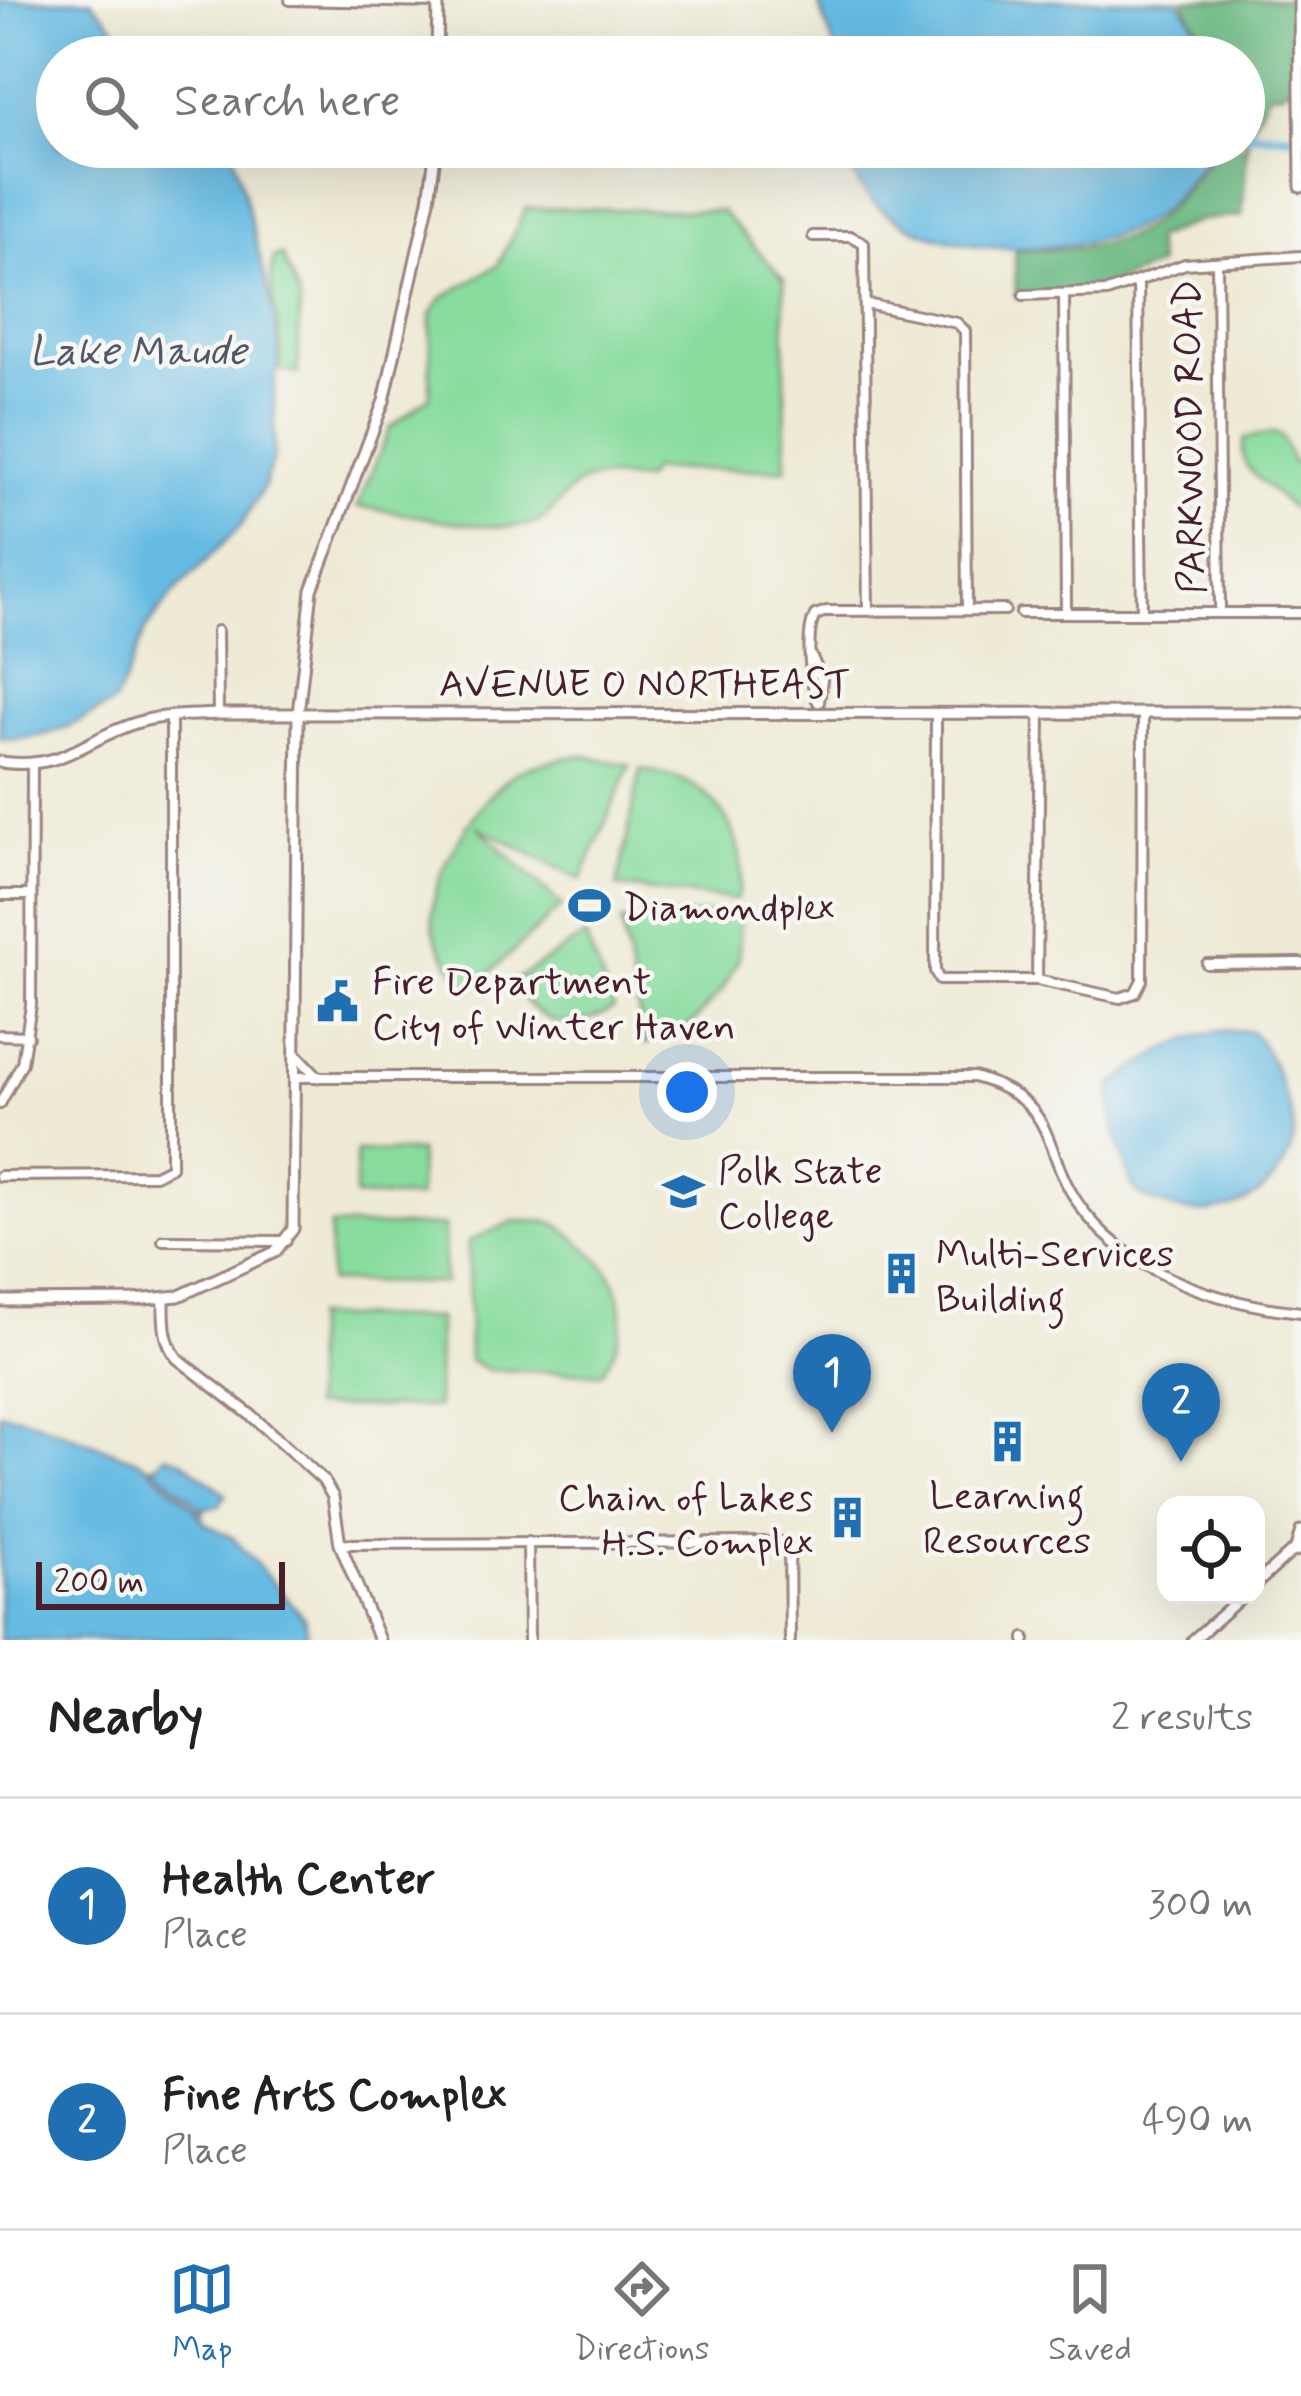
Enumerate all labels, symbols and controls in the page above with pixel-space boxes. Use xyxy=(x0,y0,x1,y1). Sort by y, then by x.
search box xyxy=(36,36,1265,168)
icon: search xyxy=(78,69,144,135)
text: Search here xyxy=(174,73,401,132)
street label: PARKWOOD ROAD xyxy=(1163,279,1220,594)
water label: Lake Maude xyxy=(29,325,249,380)
street label: AVENUE O NORTHEAST xyxy=(439,660,851,711)
sports icon: Diamondplex xyxy=(566,883,612,929)
place label: Diamondplex xyxy=(623,884,834,935)
place label: Fire Department City of Winter Haven xyxy=(372,958,735,1054)
public building icon: Fire Department City of Winter Haven xyxy=(315,979,361,1025)
your location xyxy=(657,1062,717,1122)
place label: Polk State College xyxy=(718,1147,883,1243)
school or university icon: Polk State College xyxy=(661,1168,707,1214)
place label: Multi-Services Building xyxy=(936,1230,1174,1329)
building icon: Multi-Services Building xyxy=(879,1251,925,1297)
pin: 1 xyxy=(793,1334,871,1433)
pin: 2 xyxy=(1142,1363,1220,1462)
building icon: Learning Resources xyxy=(984,1419,1030,1465)
place label: Learning Resources xyxy=(923,1472,1091,1568)
place label: Chain of Lakes H.S. Complex xyxy=(558,1474,813,1570)
building icon: Chain of Lakes H.S. Complex xyxy=(824,1495,870,1541)
map controls xyxy=(1157,1496,1265,1604)
button: locate xyxy=(1157,1496,1265,1604)
scale bar xyxy=(36,1556,285,1609)
text: 200 m xyxy=(54,1561,144,1605)
text: Nearby xyxy=(48,1685,203,1751)
text: 2 results xyxy=(1111,1693,1253,1744)
text: Health Center xyxy=(162,1851,435,1910)
text: 1 xyxy=(78,1880,96,1931)
text: 300 m xyxy=(1148,1880,1253,1931)
text: Place xyxy=(162,1910,248,1961)
text: Fine Arts Complex xyxy=(162,2067,506,2126)
text: 2 xyxy=(77,2096,97,2147)
text: 490 m xyxy=(1142,2096,1253,2147)
text: Place xyxy=(162,2126,248,2177)
tab: Map xyxy=(169,2256,235,2372)
tab: Directions xyxy=(574,2256,710,2372)
tab: Saved xyxy=(1048,2256,1132,2372)

